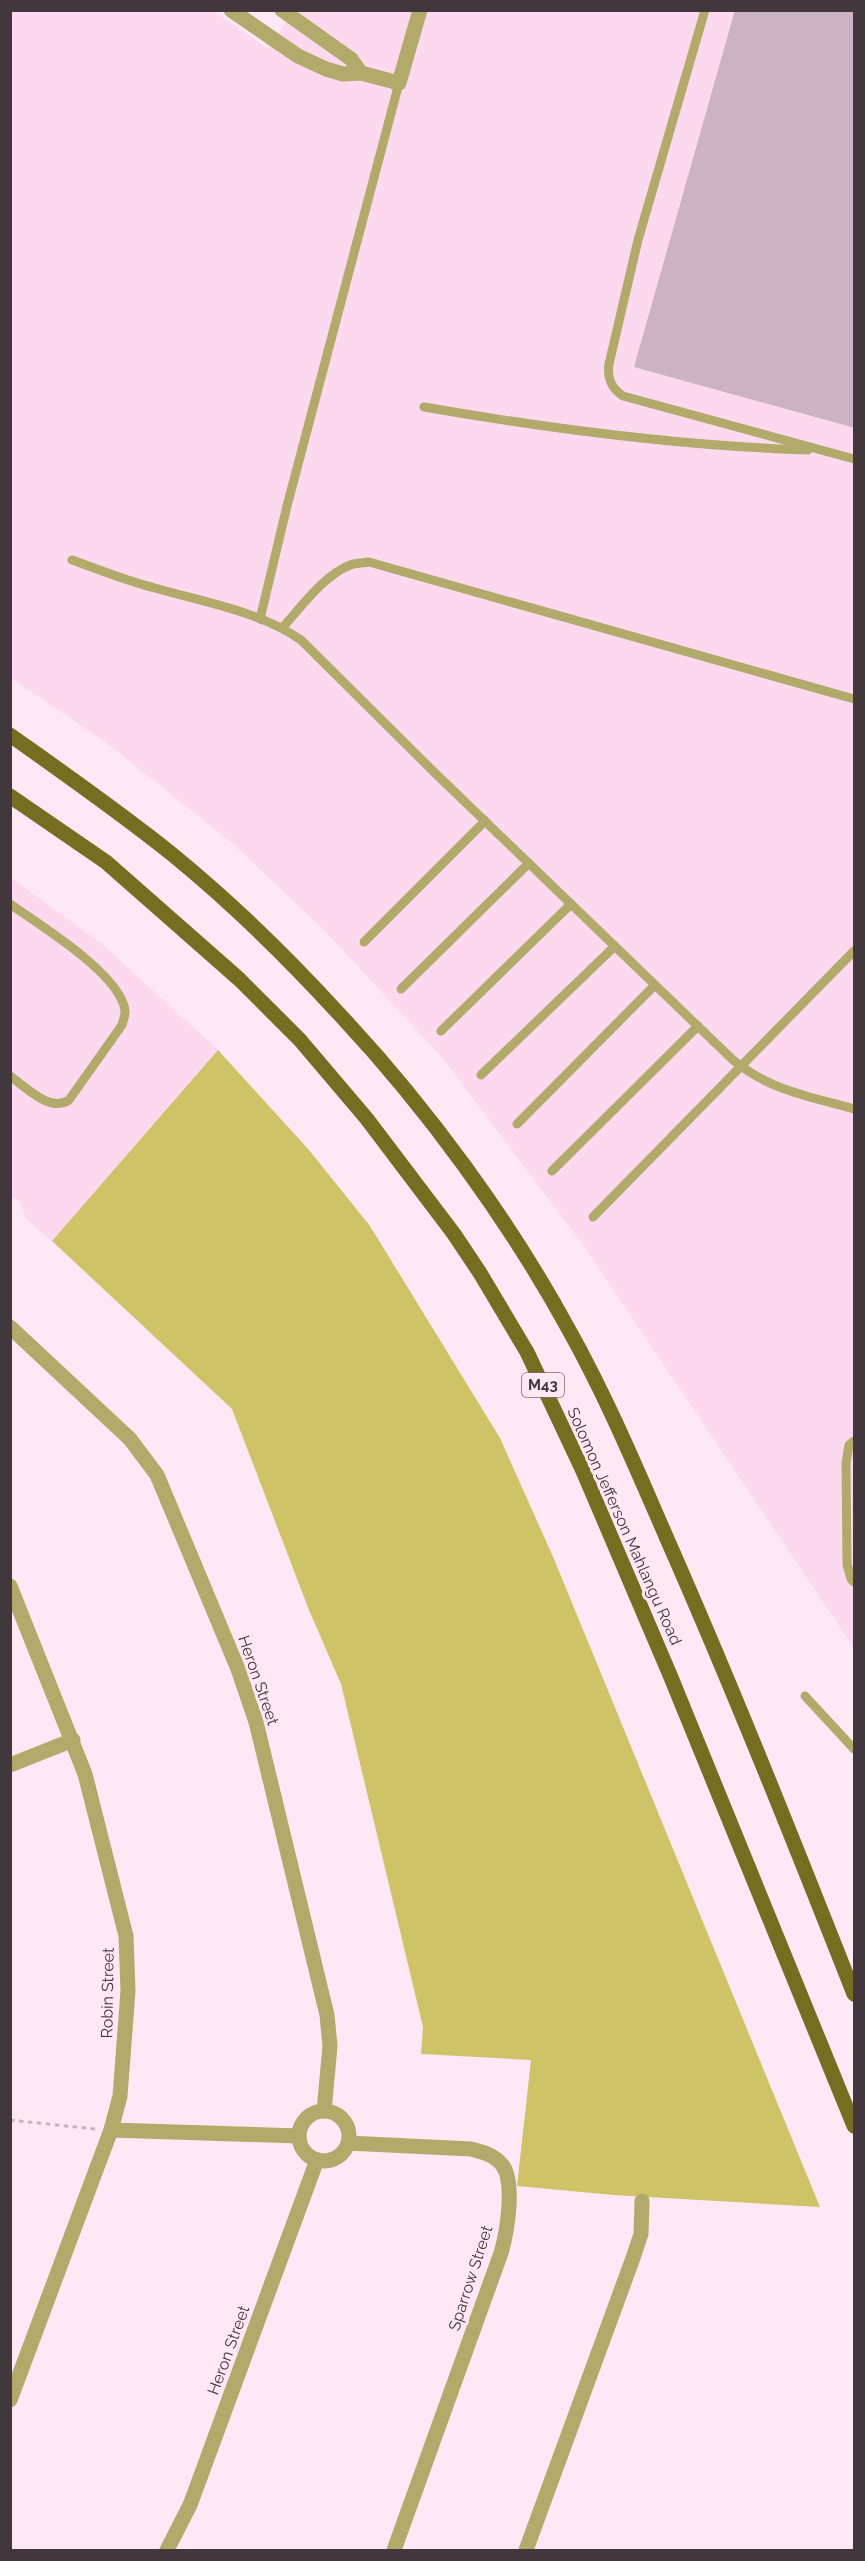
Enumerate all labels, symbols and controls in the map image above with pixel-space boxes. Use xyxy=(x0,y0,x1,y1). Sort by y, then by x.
road number: M43 xyxy=(522,1373,564,1397)
street label: Solomon Jefferson Mahlangu Road xyxy=(563,1404,686,1648)
street label: Heron Street xyxy=(234,1633,283,1728)
street label: Robin Street xyxy=(97,1947,118,2039)
street label: Sparrow Street xyxy=(445,2223,497,2333)
street label: Heron Street xyxy=(204,2302,254,2397)

